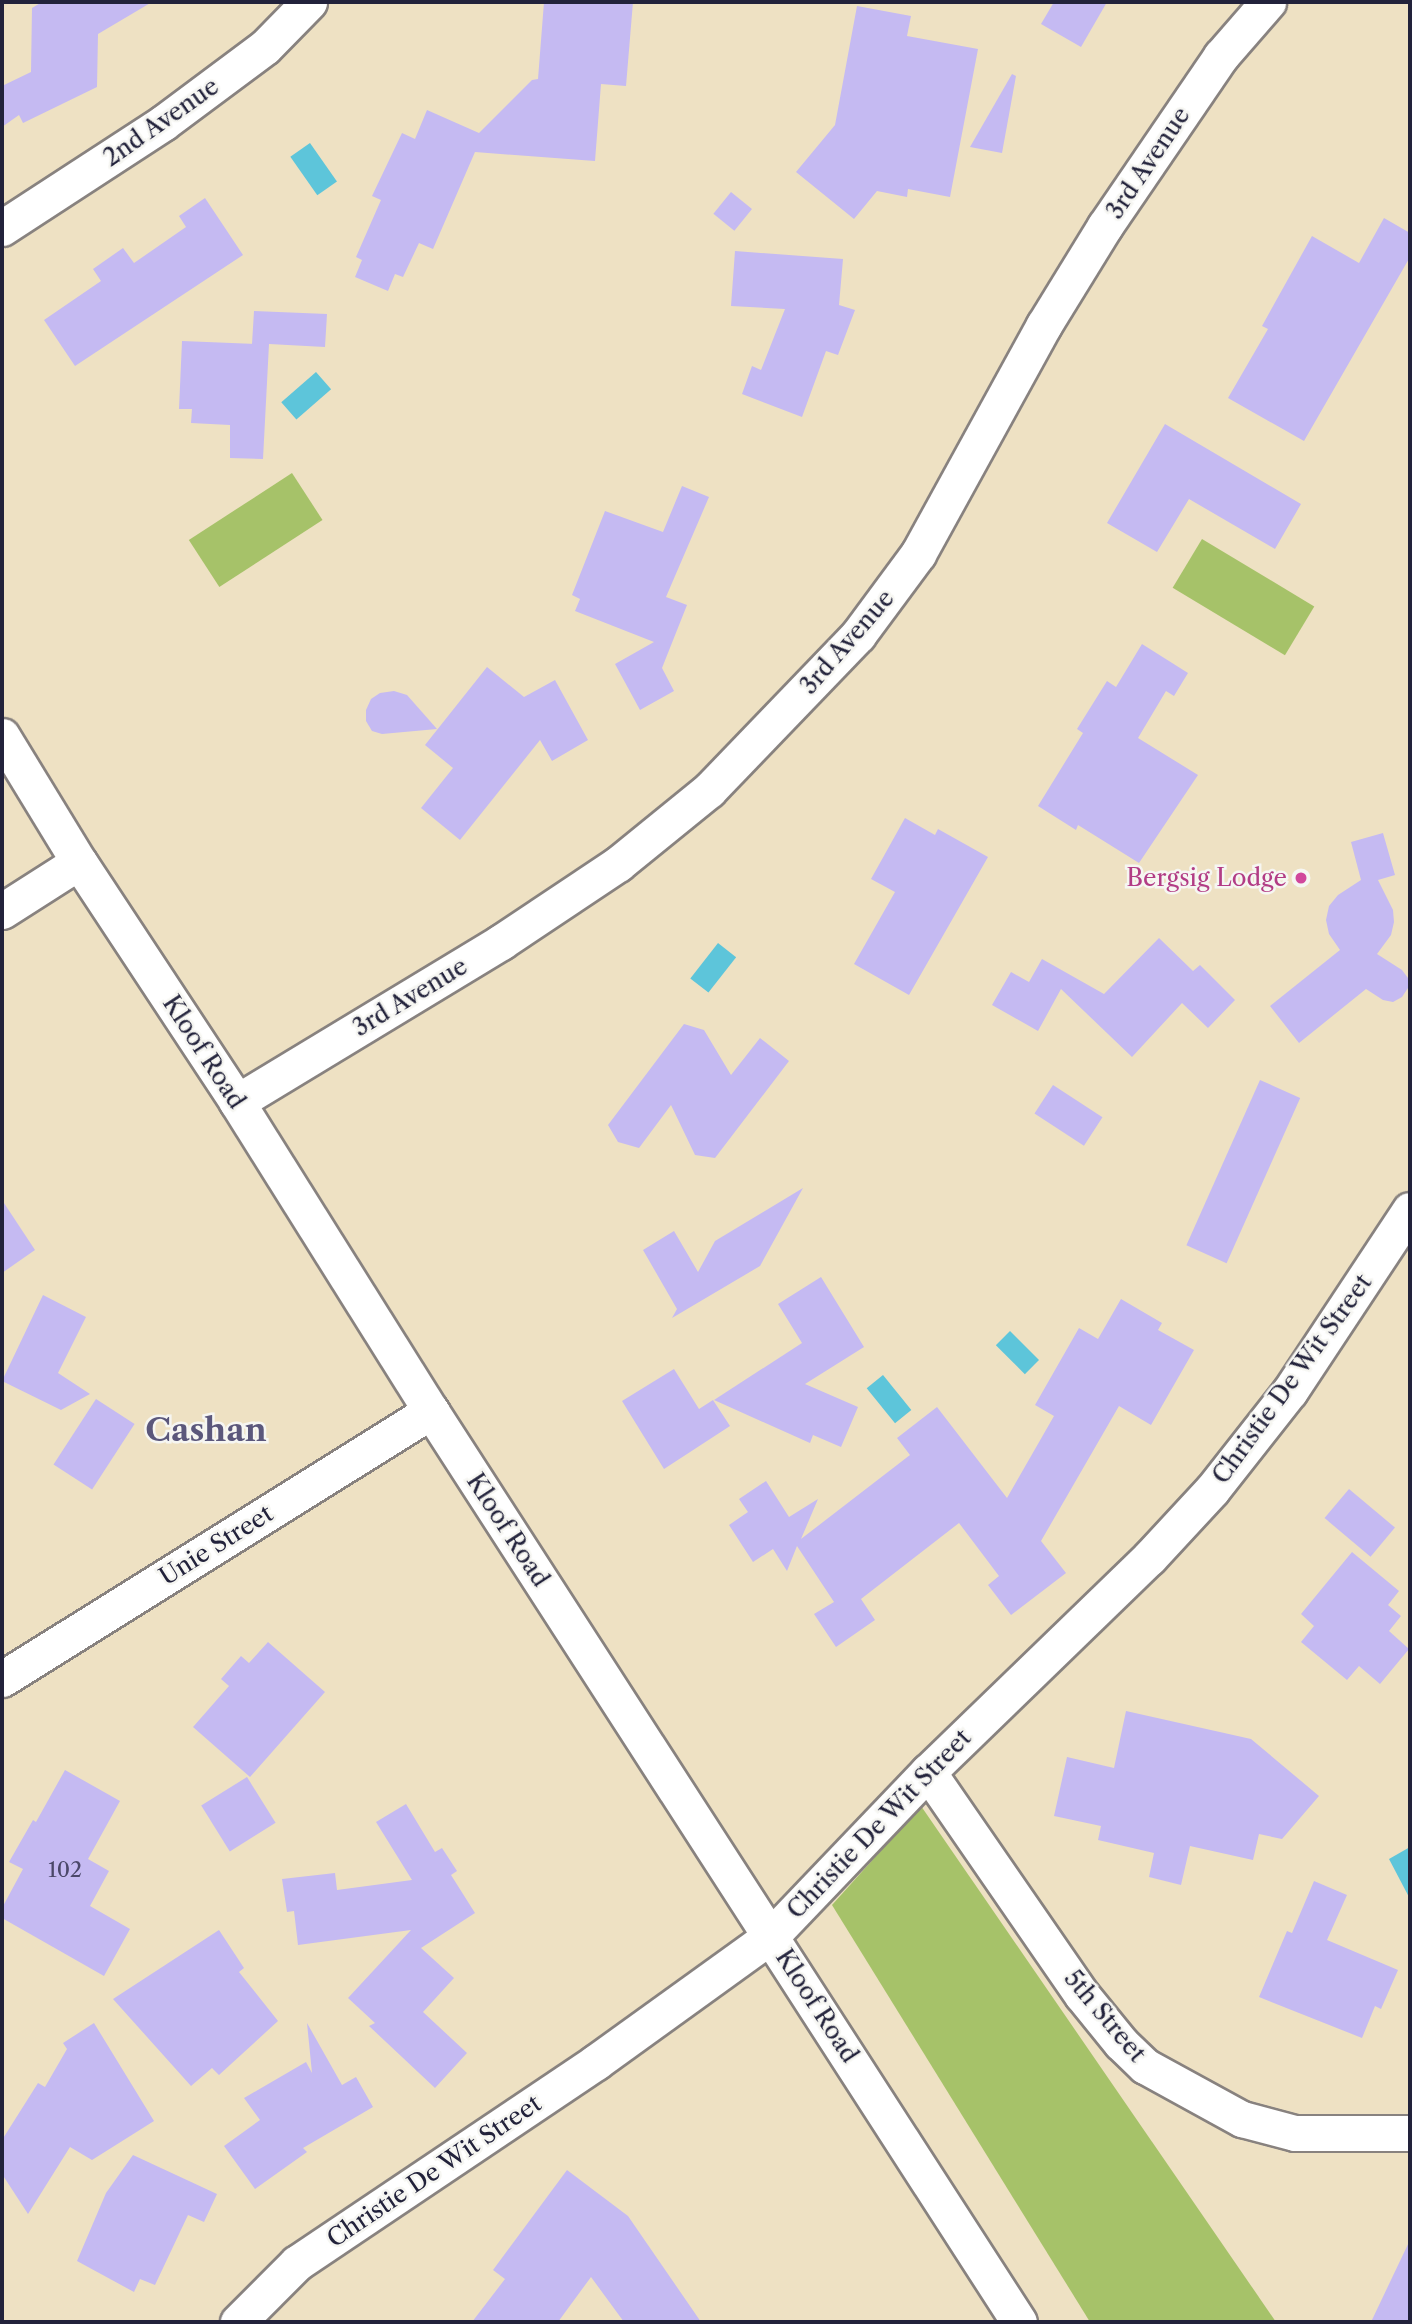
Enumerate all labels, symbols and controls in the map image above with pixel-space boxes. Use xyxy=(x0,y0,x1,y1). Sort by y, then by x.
street label: 2nd Avenue xyxy=(97,71,225,173)
street label: 3rd Avenue xyxy=(1100,101,1196,225)
street label: 3rd Avenue xyxy=(794,584,900,700)
place label: Bergsig Lodge xyxy=(1126,864,1287,892)
marker: Bergsig Lodge xyxy=(1293,870,1309,886)
street label: 3rd Avenue xyxy=(347,951,473,1043)
street label: Kloof Road xyxy=(157,990,251,1114)
street label: Christie De Wit Street xyxy=(1206,1268,1378,1490)
district label: Cashan xyxy=(145,1411,267,1449)
street label: Kloof Road xyxy=(461,1468,555,1592)
street label: Unie Street xyxy=(154,1499,278,1591)
street label: Christie De Wit Street xyxy=(781,1723,977,1925)
house number: 102 xyxy=(48,1857,82,1883)
street label: Kloof Road xyxy=(770,1944,864,2068)
street label: 5th Street xyxy=(1058,1964,1152,2068)
street label: Christie De Wit Street xyxy=(321,2088,547,2254)

